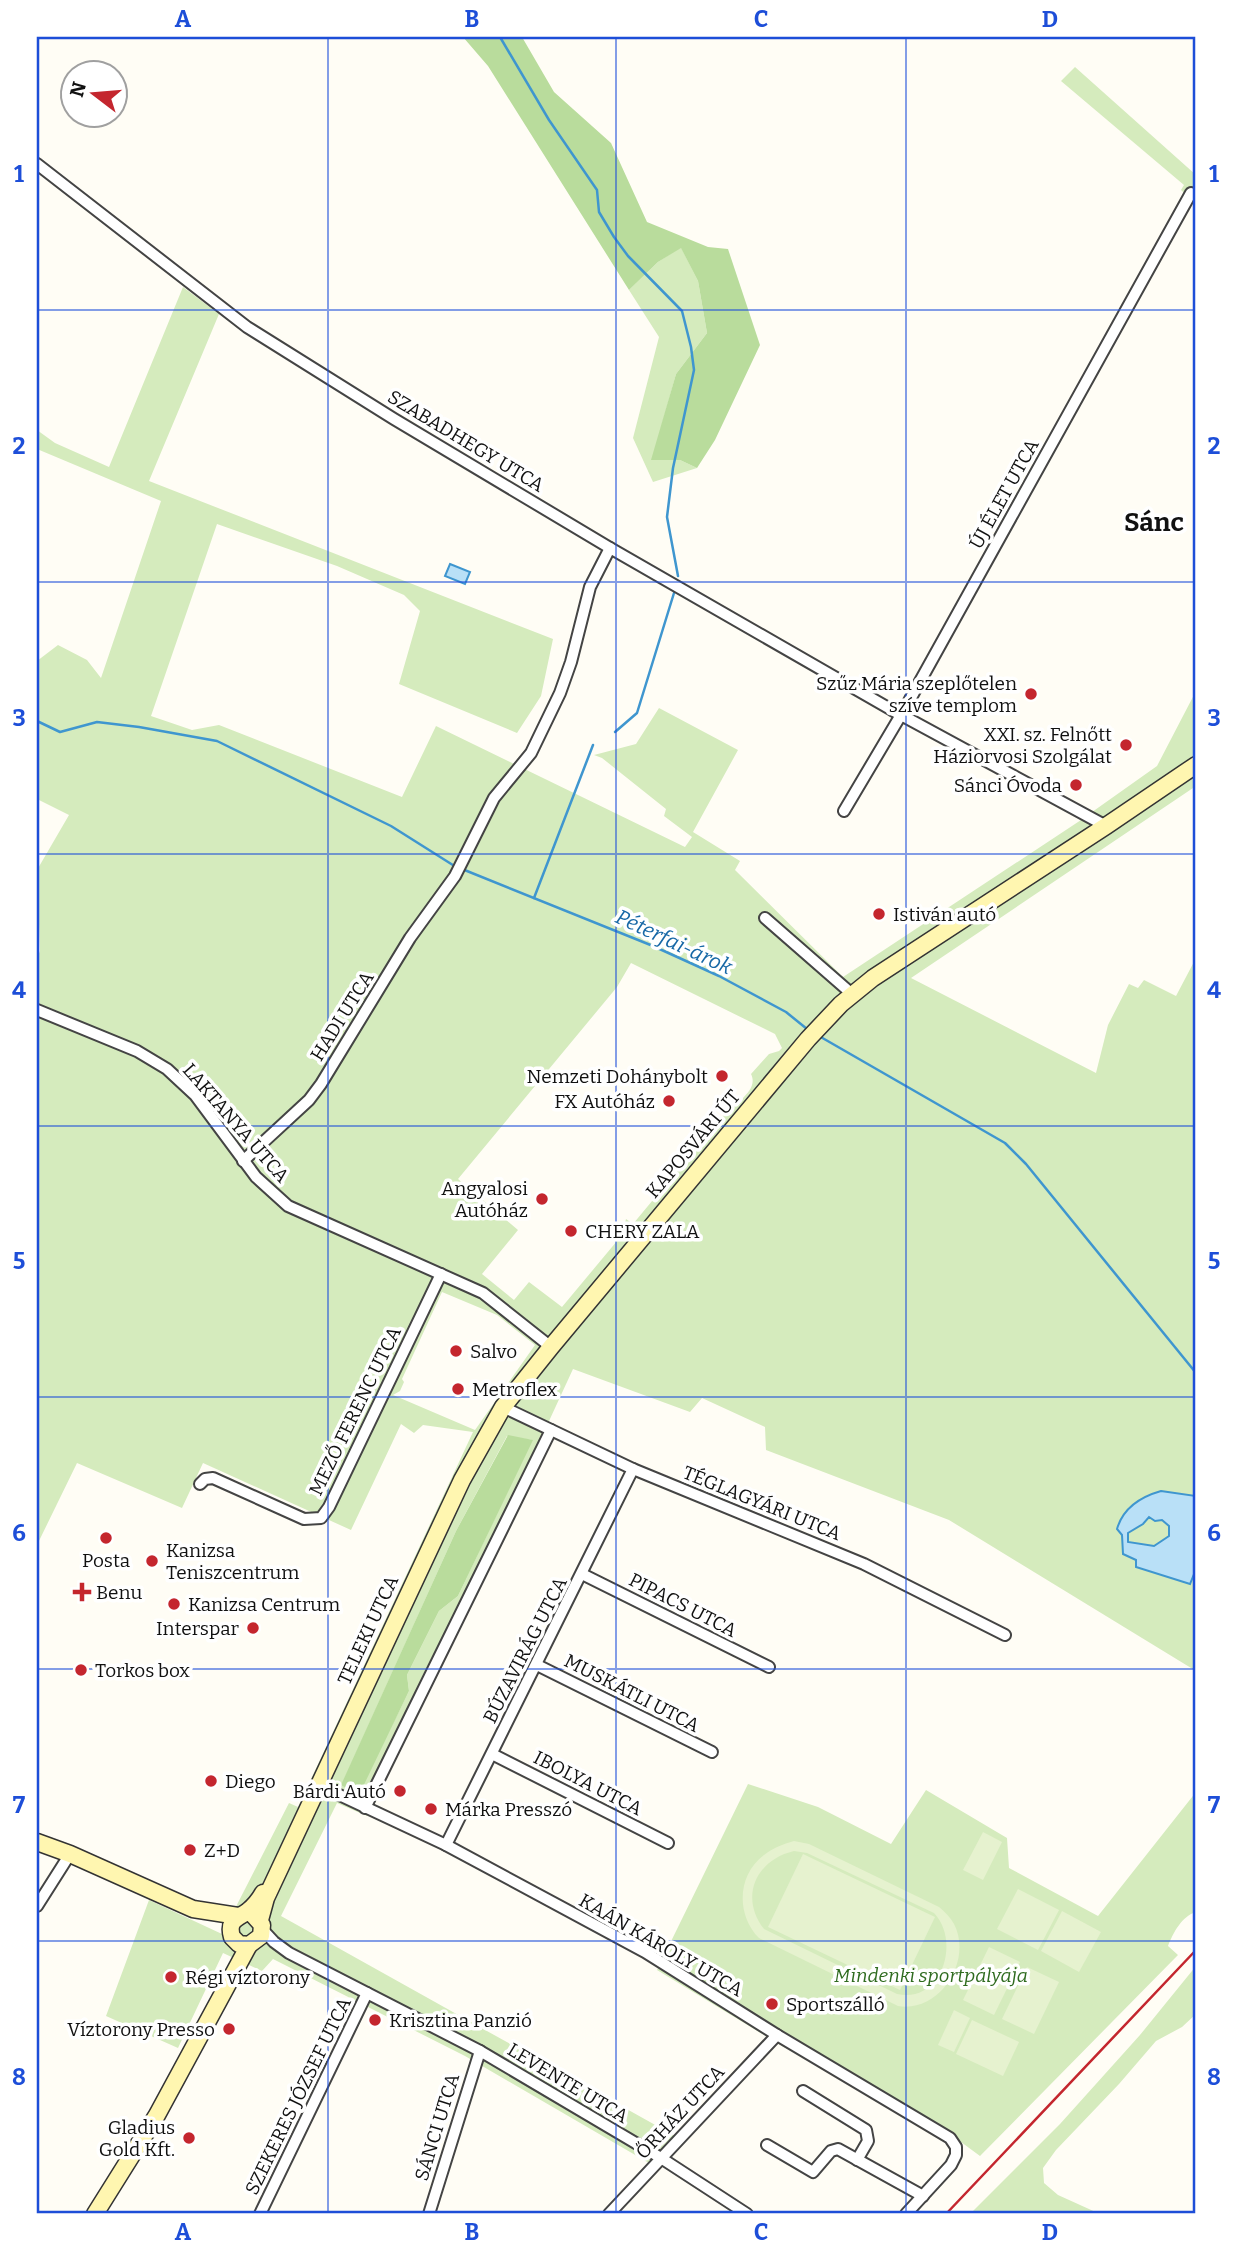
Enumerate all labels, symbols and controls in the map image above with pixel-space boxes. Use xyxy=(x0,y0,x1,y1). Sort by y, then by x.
text: A xyxy=(175,5,192,33)
text: B xyxy=(465,5,479,33)
text: C xyxy=(754,5,768,33)
text: D xyxy=(1042,5,1058,33)
north arrow xyxy=(60,60,130,130)
text: N xyxy=(65,79,91,100)
text: 1 xyxy=(14,160,24,188)
text: 1 xyxy=(1209,160,1219,188)
street label: SZABADHEGY UTCA xyxy=(384,385,549,497)
text: 2 xyxy=(13,432,26,460)
text: 2 xyxy=(1208,432,1221,460)
street label: ÚJ ÉLET UTCA xyxy=(964,435,1044,553)
district label: Sánc xyxy=(1124,507,1184,538)
place label: Szűz Mária szeplőtelen szíve templom xyxy=(816,672,1017,717)
marker: Szűz Mária szeplőtelen szíve templom xyxy=(1023,686,1039,702)
text: 3 xyxy=(12,704,26,732)
text: 3 xyxy=(1207,704,1221,732)
place label: XXI. sz. Felnőtt Háziorvosi Szolgálat xyxy=(933,723,1112,768)
marker: XXI. sz. Felnőtt Háziorvosi Szolgálat xyxy=(1118,737,1134,753)
place label: Sánci Óvoda xyxy=(954,774,1063,797)
marker: Sánci Óvoda xyxy=(1068,777,1084,793)
place label: Istiván autó xyxy=(893,903,996,926)
water label: Péterfai-árok xyxy=(612,904,737,981)
marker: Istiván autó xyxy=(871,906,887,922)
street label: HADI UTCA xyxy=(305,967,379,1065)
text: 4 xyxy=(12,976,26,1004)
text: 4 xyxy=(1207,976,1221,1004)
street label: LAKTANYA UTCA xyxy=(178,1059,294,1188)
place label: Nemzeti Dohánybolt xyxy=(527,1065,708,1088)
marker: Nemzeti Dohánybolt xyxy=(714,1068,730,1084)
street label: KAPOSVÁRI ÚT xyxy=(641,1085,745,1203)
place label: FX Autóház xyxy=(554,1090,655,1113)
marker: FX Autóház xyxy=(661,1093,677,1109)
place label: Angyalosi Autóház xyxy=(441,1177,528,1222)
marker: Angyalosi Autóház xyxy=(534,1191,550,1207)
place label: CHERY ZALA xyxy=(585,1220,700,1243)
marker: CHERY ZALA xyxy=(563,1223,579,1239)
text: 5 xyxy=(13,1247,25,1275)
text: 5 xyxy=(1208,1247,1220,1275)
street label: MEZŐ FERENC UTCA xyxy=(304,1322,406,1499)
place label: Salvo xyxy=(470,1340,517,1363)
marker: Salvo xyxy=(448,1343,464,1359)
place label: Metroflex xyxy=(472,1378,558,1401)
marker: Metroflex xyxy=(450,1381,466,1397)
street label: TÉGLAGYÁRI UTCA xyxy=(680,1461,845,1545)
text: 6 xyxy=(12,1519,26,1547)
text: 6 xyxy=(1207,1519,1221,1547)
marker: Posta xyxy=(98,1530,114,1546)
place label: Kanizsa Teniszcentrum xyxy=(166,1539,299,1584)
place label: Posta xyxy=(82,1549,131,1572)
marker: Kanizsa Teniszcentrum xyxy=(144,1553,160,1569)
street label: PIPACS UTCA xyxy=(625,1568,741,1642)
street label: TELEKI UTCA xyxy=(333,1571,404,1688)
street label: BÚZAVIRÁG UTCA xyxy=(478,1572,572,1727)
place label: Benu xyxy=(96,1581,142,1604)
marker: Benu xyxy=(74,1584,90,1600)
place label: Kanizsa Centrum xyxy=(188,1593,340,1616)
marker: Kanizsa Centrum xyxy=(166,1596,182,1612)
place label: Interspar xyxy=(156,1617,240,1640)
marker: Interspar xyxy=(245,1620,261,1636)
street label: MUSKÁTLI UTCA xyxy=(561,1649,704,1737)
place label: Torkos box xyxy=(95,1659,190,1682)
marker: Torkos box xyxy=(73,1662,89,1678)
street label: IBOLYA UTCA xyxy=(530,1746,647,1821)
place label: Diego xyxy=(225,1770,276,1793)
marker: Diego xyxy=(203,1773,219,1789)
place label: Bárdi Autó xyxy=(293,1780,386,1803)
marker: Bárdi Autó xyxy=(392,1783,408,1799)
text: 7 xyxy=(13,1791,26,1819)
text: 7 xyxy=(1208,1791,1221,1819)
place label: Márka Presszó xyxy=(445,1798,572,1821)
marker: Márka Presszó xyxy=(423,1801,439,1817)
place label: Z+D xyxy=(204,1839,240,1862)
marker: Z+D xyxy=(182,1842,198,1858)
street label: KAÁN KÁROLY UTCA xyxy=(575,1889,748,2002)
park label: Mindenki sportpályája xyxy=(834,1964,1028,1987)
place label: Régi víztorony xyxy=(185,1966,311,1989)
marker: Régi víztorony xyxy=(163,1969,179,1985)
street label: SZEKERES JÓZSEF UTCA xyxy=(240,1993,356,2198)
place label: Sportszálló xyxy=(786,1993,885,2016)
marker: Sportszálló xyxy=(764,1996,780,2012)
place label: Krisztina Panzió xyxy=(389,2009,532,2032)
marker: Krisztina Panzió xyxy=(367,2012,383,2028)
place label: Víztorony Presso xyxy=(67,2018,215,2041)
marker: Víztorony Presso xyxy=(221,2021,237,2037)
street label: LEVENTE UTCA xyxy=(503,2038,633,2128)
street label: ŐRHÁZ UTCA xyxy=(631,2060,730,2164)
text: 8 xyxy=(12,2063,26,2091)
text: 8 xyxy=(1207,2063,1221,2091)
street label: SÁNCI UTCA xyxy=(410,2070,464,2184)
place label: Gladius Gold Kft. xyxy=(99,2116,175,2161)
marker: Gladius Gold Kft. xyxy=(181,2130,197,2146)
text: A xyxy=(175,2218,192,2246)
text: B xyxy=(465,2218,479,2246)
text: C xyxy=(754,2218,768,2246)
text: D xyxy=(1042,2218,1058,2246)

